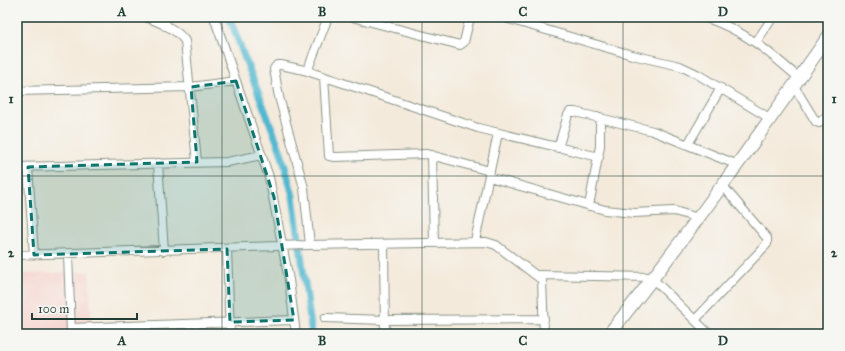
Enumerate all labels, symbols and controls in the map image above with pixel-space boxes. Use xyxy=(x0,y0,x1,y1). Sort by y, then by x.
text: A xyxy=(117,4,127,20)
text: B xyxy=(318,4,327,20)
text: C xyxy=(519,4,528,20)
text: D xyxy=(718,4,728,20)
text: 1 xyxy=(8,91,14,107)
text: 1 xyxy=(831,91,837,107)
text: 2 xyxy=(8,245,15,261)
text: 2 xyxy=(831,245,838,261)
scale bar xyxy=(32,295,137,321)
text: 100 m xyxy=(38,302,69,316)
text: A xyxy=(117,333,127,349)
text: B xyxy=(318,333,327,349)
text: C xyxy=(519,333,528,349)
text: D xyxy=(718,333,728,349)

